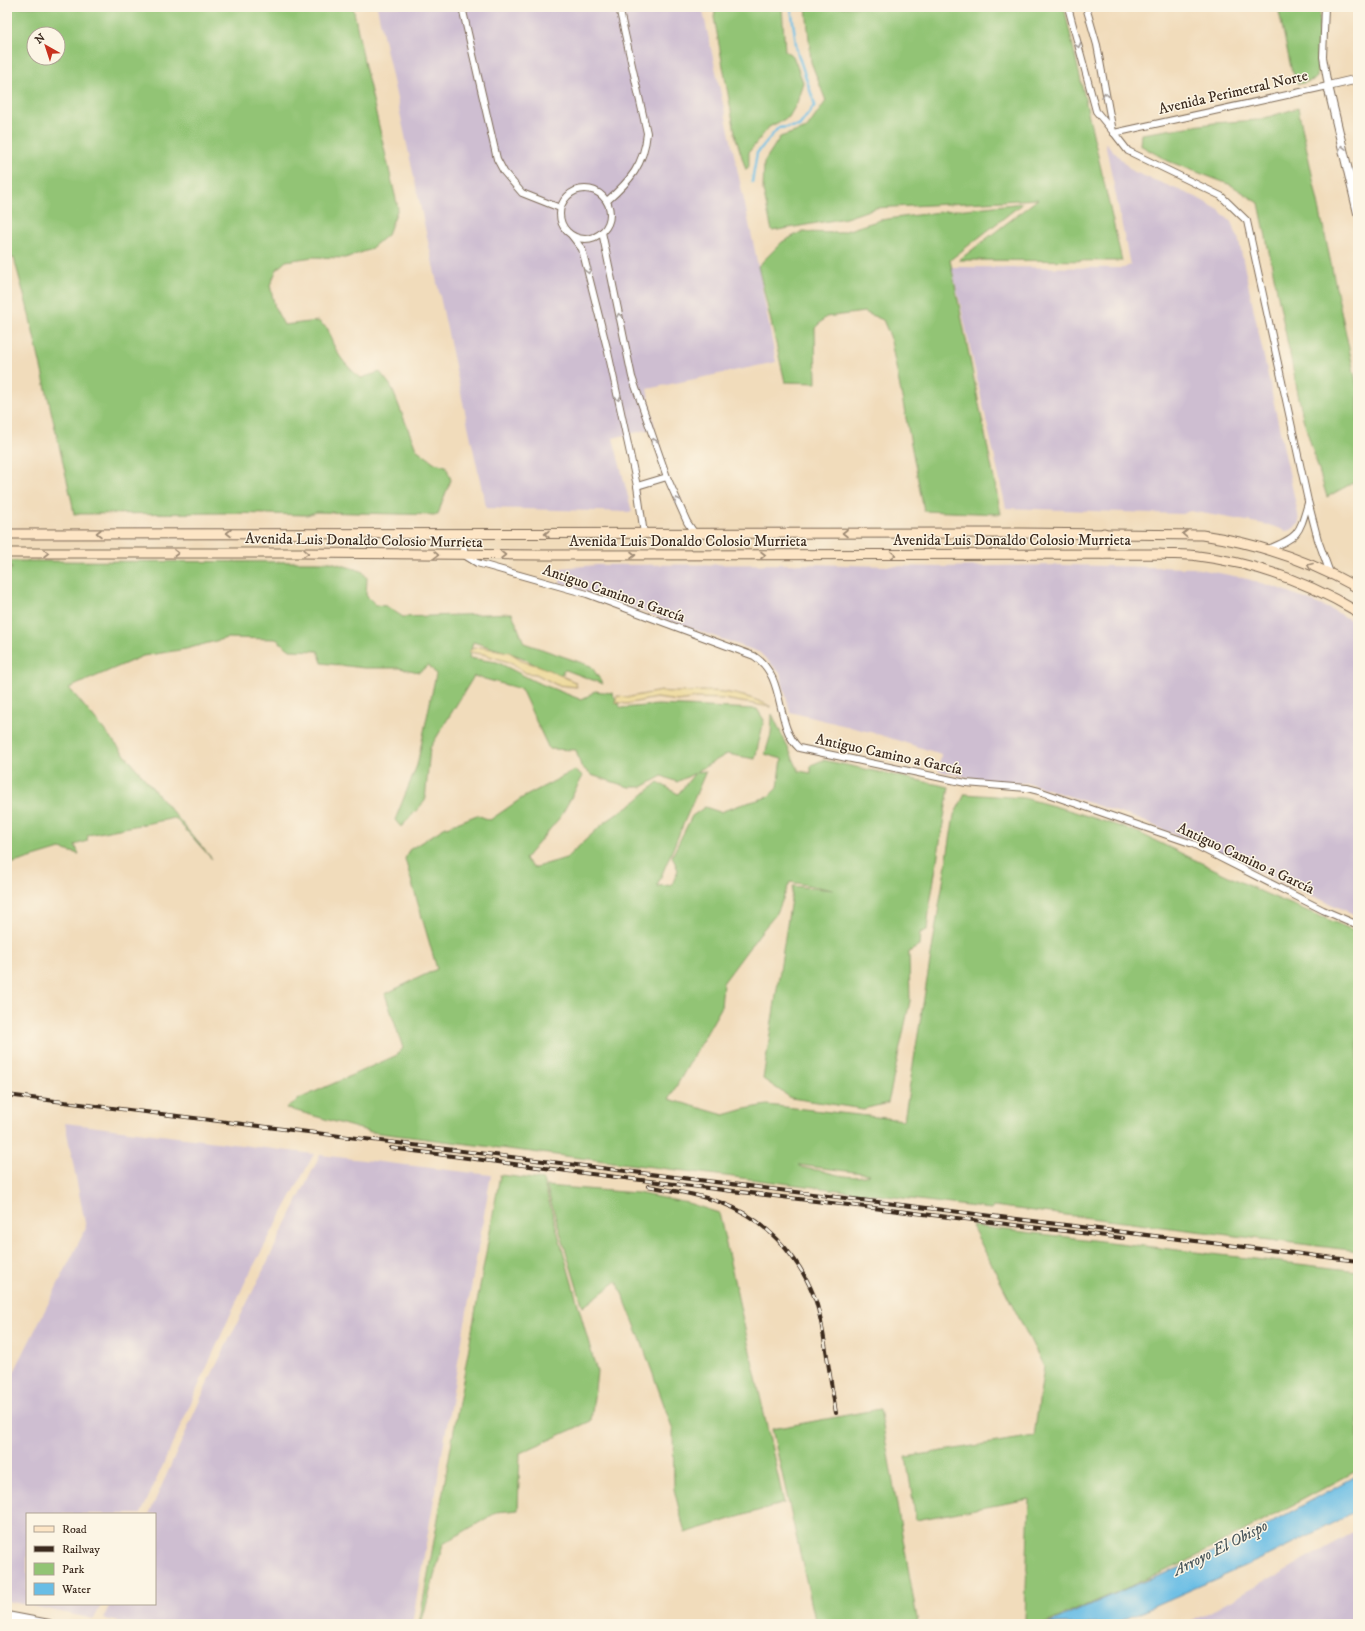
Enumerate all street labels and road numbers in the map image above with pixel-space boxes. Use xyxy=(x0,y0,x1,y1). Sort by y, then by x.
street label: Avenida Perimetral Norte xyxy=(1157,66,1310,119)
street label: Avenida Luis Donaldo Colosio Murrieta xyxy=(245,529,484,552)
street label: Avenida Luis Donaldo Colosio Murrieta xyxy=(893,531,1131,550)
street label: Avenida Luis Donaldo Colosio Murrieta xyxy=(569,532,807,551)
street label: Antiguo Camino a García xyxy=(540,560,688,627)
street label: Antiguo Camino a García xyxy=(814,730,965,779)
street label: Antiguo Camino a García xyxy=(1174,818,1318,899)

